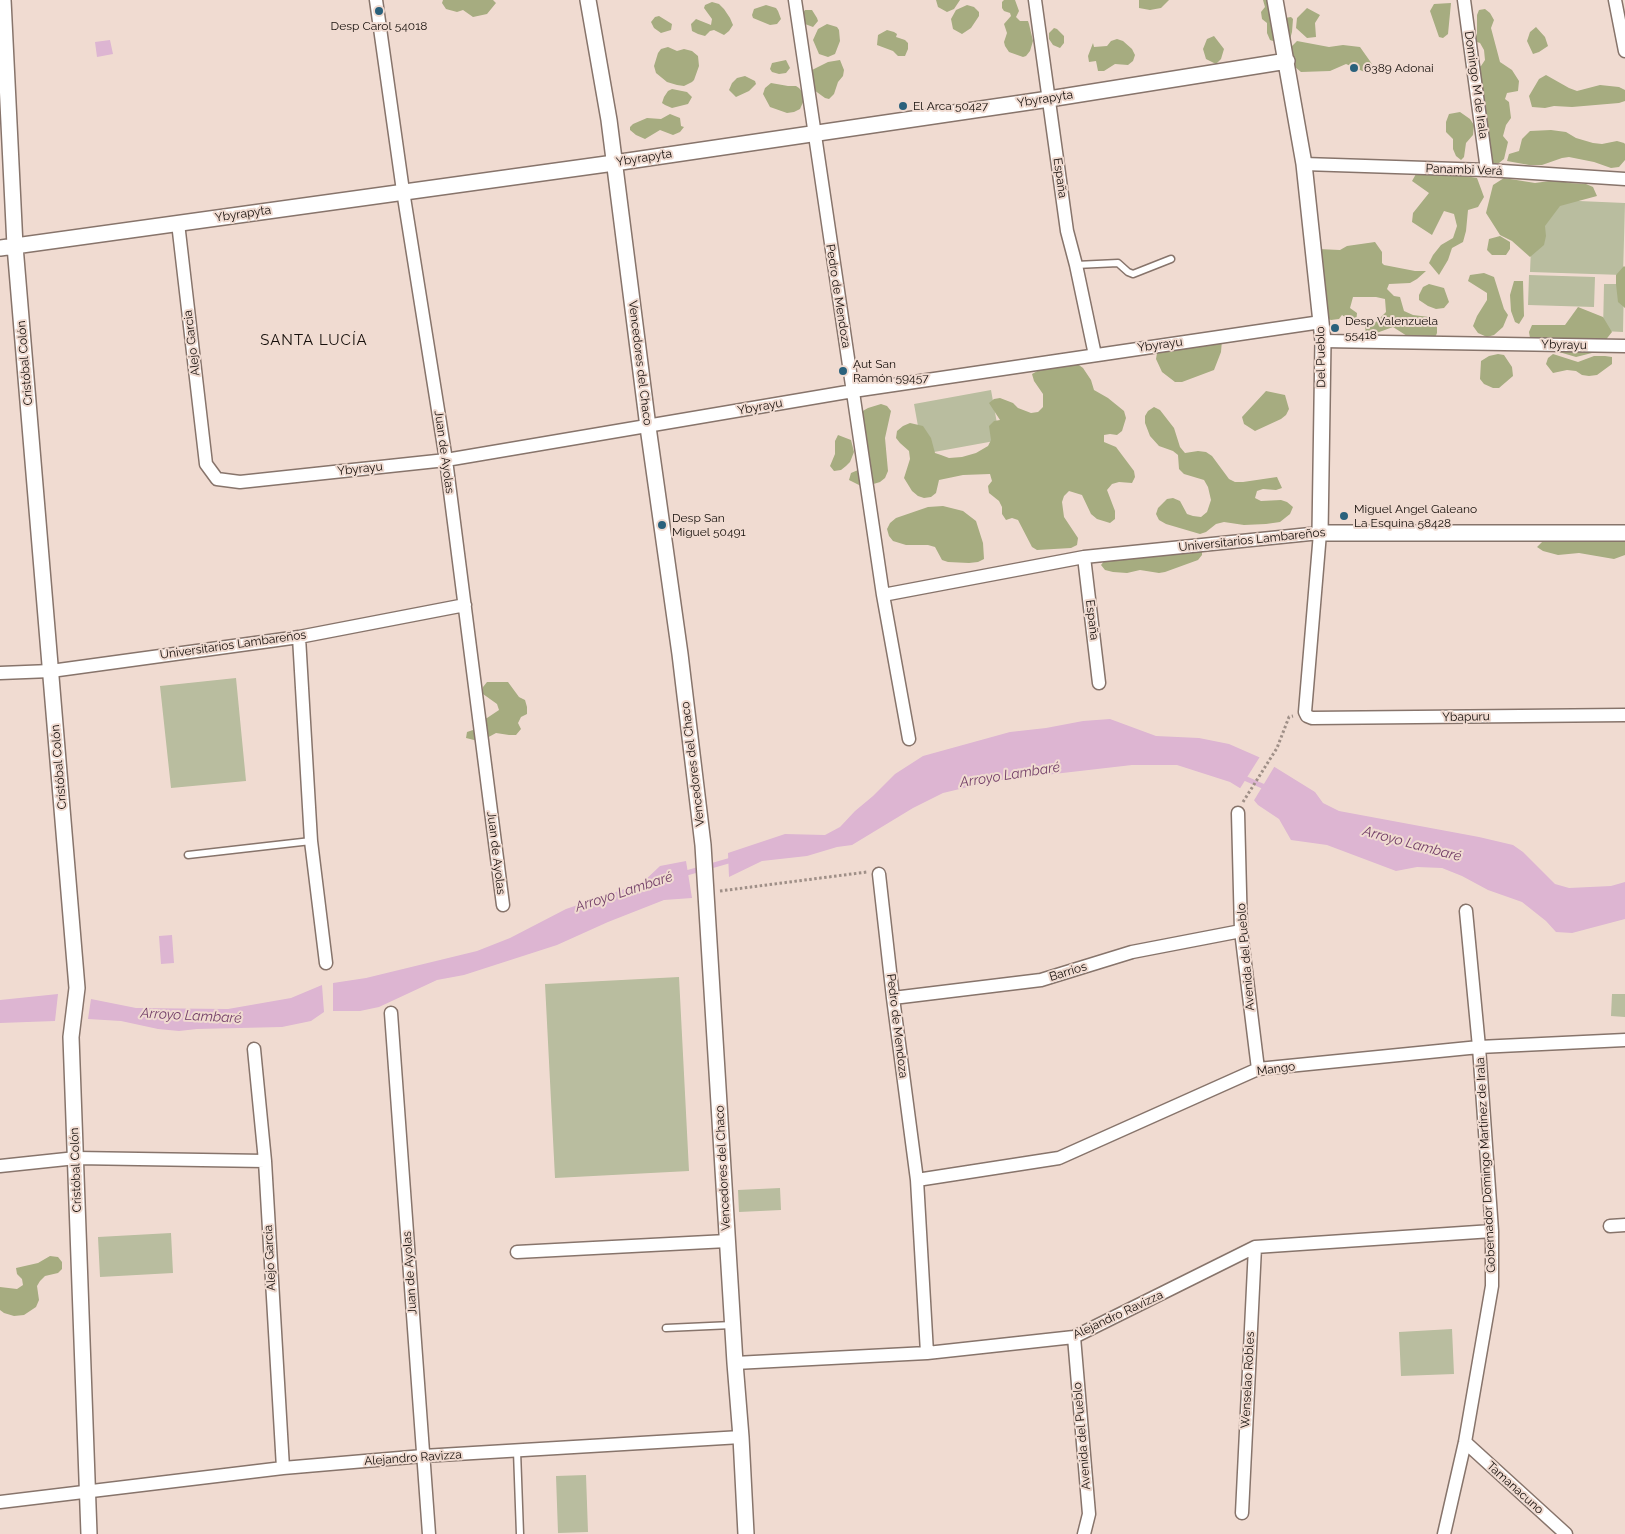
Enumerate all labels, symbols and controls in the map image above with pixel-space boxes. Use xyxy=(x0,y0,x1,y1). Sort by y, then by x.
marker: Desp Carol 54018 xyxy=(373,5,385,17)
place label: Desp Carol 54018 xyxy=(331,19,427,33)
street label: Domingo M de Irala xyxy=(1461,30,1491,140)
place label: 6389 Adonai xyxy=(1364,61,1434,75)
marker: 6389 Adonai xyxy=(1348,62,1360,74)
street label: Ybyrapyta xyxy=(1016,87,1074,111)
place label: El Arca 50427 xyxy=(913,99,988,113)
marker: El Arca 50427 xyxy=(897,100,909,112)
street label: Ybyrapyta xyxy=(615,146,673,170)
street label: España xyxy=(1050,157,1070,199)
street label: Panambi Verá xyxy=(1425,161,1503,179)
street label: Ybyrapyta xyxy=(214,203,272,225)
street label: Pedro de Mendoza xyxy=(823,243,853,349)
street label: Vencedores del Chaco xyxy=(625,300,655,426)
street label: Alejo Garcia xyxy=(181,309,203,377)
place label: Desp Valenzuela 55418 xyxy=(1345,314,1438,342)
street label: Cristóbal Colón xyxy=(14,320,36,406)
marker: Desp Valenzuela 55418 xyxy=(1329,322,1341,334)
street label: Del Pueblo xyxy=(1313,326,1329,388)
district label: SANTA LUCÍA xyxy=(259,331,369,349)
street label: Ybyrayu xyxy=(1136,335,1184,355)
street label: Ybyrayu xyxy=(1541,337,1587,353)
place label: Aut San Ramón 59457 xyxy=(853,357,929,385)
marker: Aut San Ramón 59457 xyxy=(837,365,849,377)
street label: Ybyrayu xyxy=(736,396,784,418)
street label: Juan de Ayolas xyxy=(431,410,457,494)
street label: Ybyrayu xyxy=(337,459,383,479)
place label: Miguel Angel Galeano La Esquina 58428 xyxy=(1354,502,1477,530)
marker: Miguel Angel Galeano La Esquina 58428 xyxy=(1338,510,1350,522)
place label: Desp San Miguel 50491 xyxy=(672,511,746,539)
marker: Desp San Miguel 50491 xyxy=(656,519,668,531)
street label: Universitarios Lambareños xyxy=(1178,525,1326,555)
street label: España xyxy=(1082,599,1102,641)
street label: Universitarios Lambareños xyxy=(159,628,307,662)
street label: Vencedores del Chaco xyxy=(678,701,708,827)
street label: Ybapuru xyxy=(1442,709,1490,725)
street label: Cristóbal Colón xyxy=(48,724,70,810)
water label: Arroyo Lambaré xyxy=(959,759,1061,791)
street label: Juan de Ayolas xyxy=(484,811,508,895)
water label: Arroyo Lambaré xyxy=(1361,823,1463,865)
water label: Arroyo Lambaré xyxy=(573,868,675,916)
street label: Avenida del Pueblo xyxy=(1234,903,1258,1011)
street label: Barrios xyxy=(1047,959,1089,985)
street label: Pedro de Mendoza xyxy=(883,973,911,1079)
water label: Arroyo Lambaré xyxy=(140,1005,242,1027)
street label: Gobernador Domingo Martínez de Irala xyxy=(1473,1057,1499,1273)
street label: Mango xyxy=(1256,1059,1296,1079)
street label: Vencedores del Chaco xyxy=(713,1105,733,1231)
street label: Cristóbal Colón xyxy=(67,1127,85,1213)
street label: Alejo García xyxy=(261,1225,279,1291)
street label: Juan de Ayolas xyxy=(400,1231,420,1315)
street label: Alejandro Ravizza xyxy=(1071,1288,1165,1342)
street label: Wenselao Robles xyxy=(1238,1331,1258,1429)
street label: Avenida del Pueblo xyxy=(1070,1382,1094,1490)
street label: Alejandro Ravizza xyxy=(364,1447,462,1469)
street label: Tamanacuno xyxy=(1484,1459,1546,1517)

